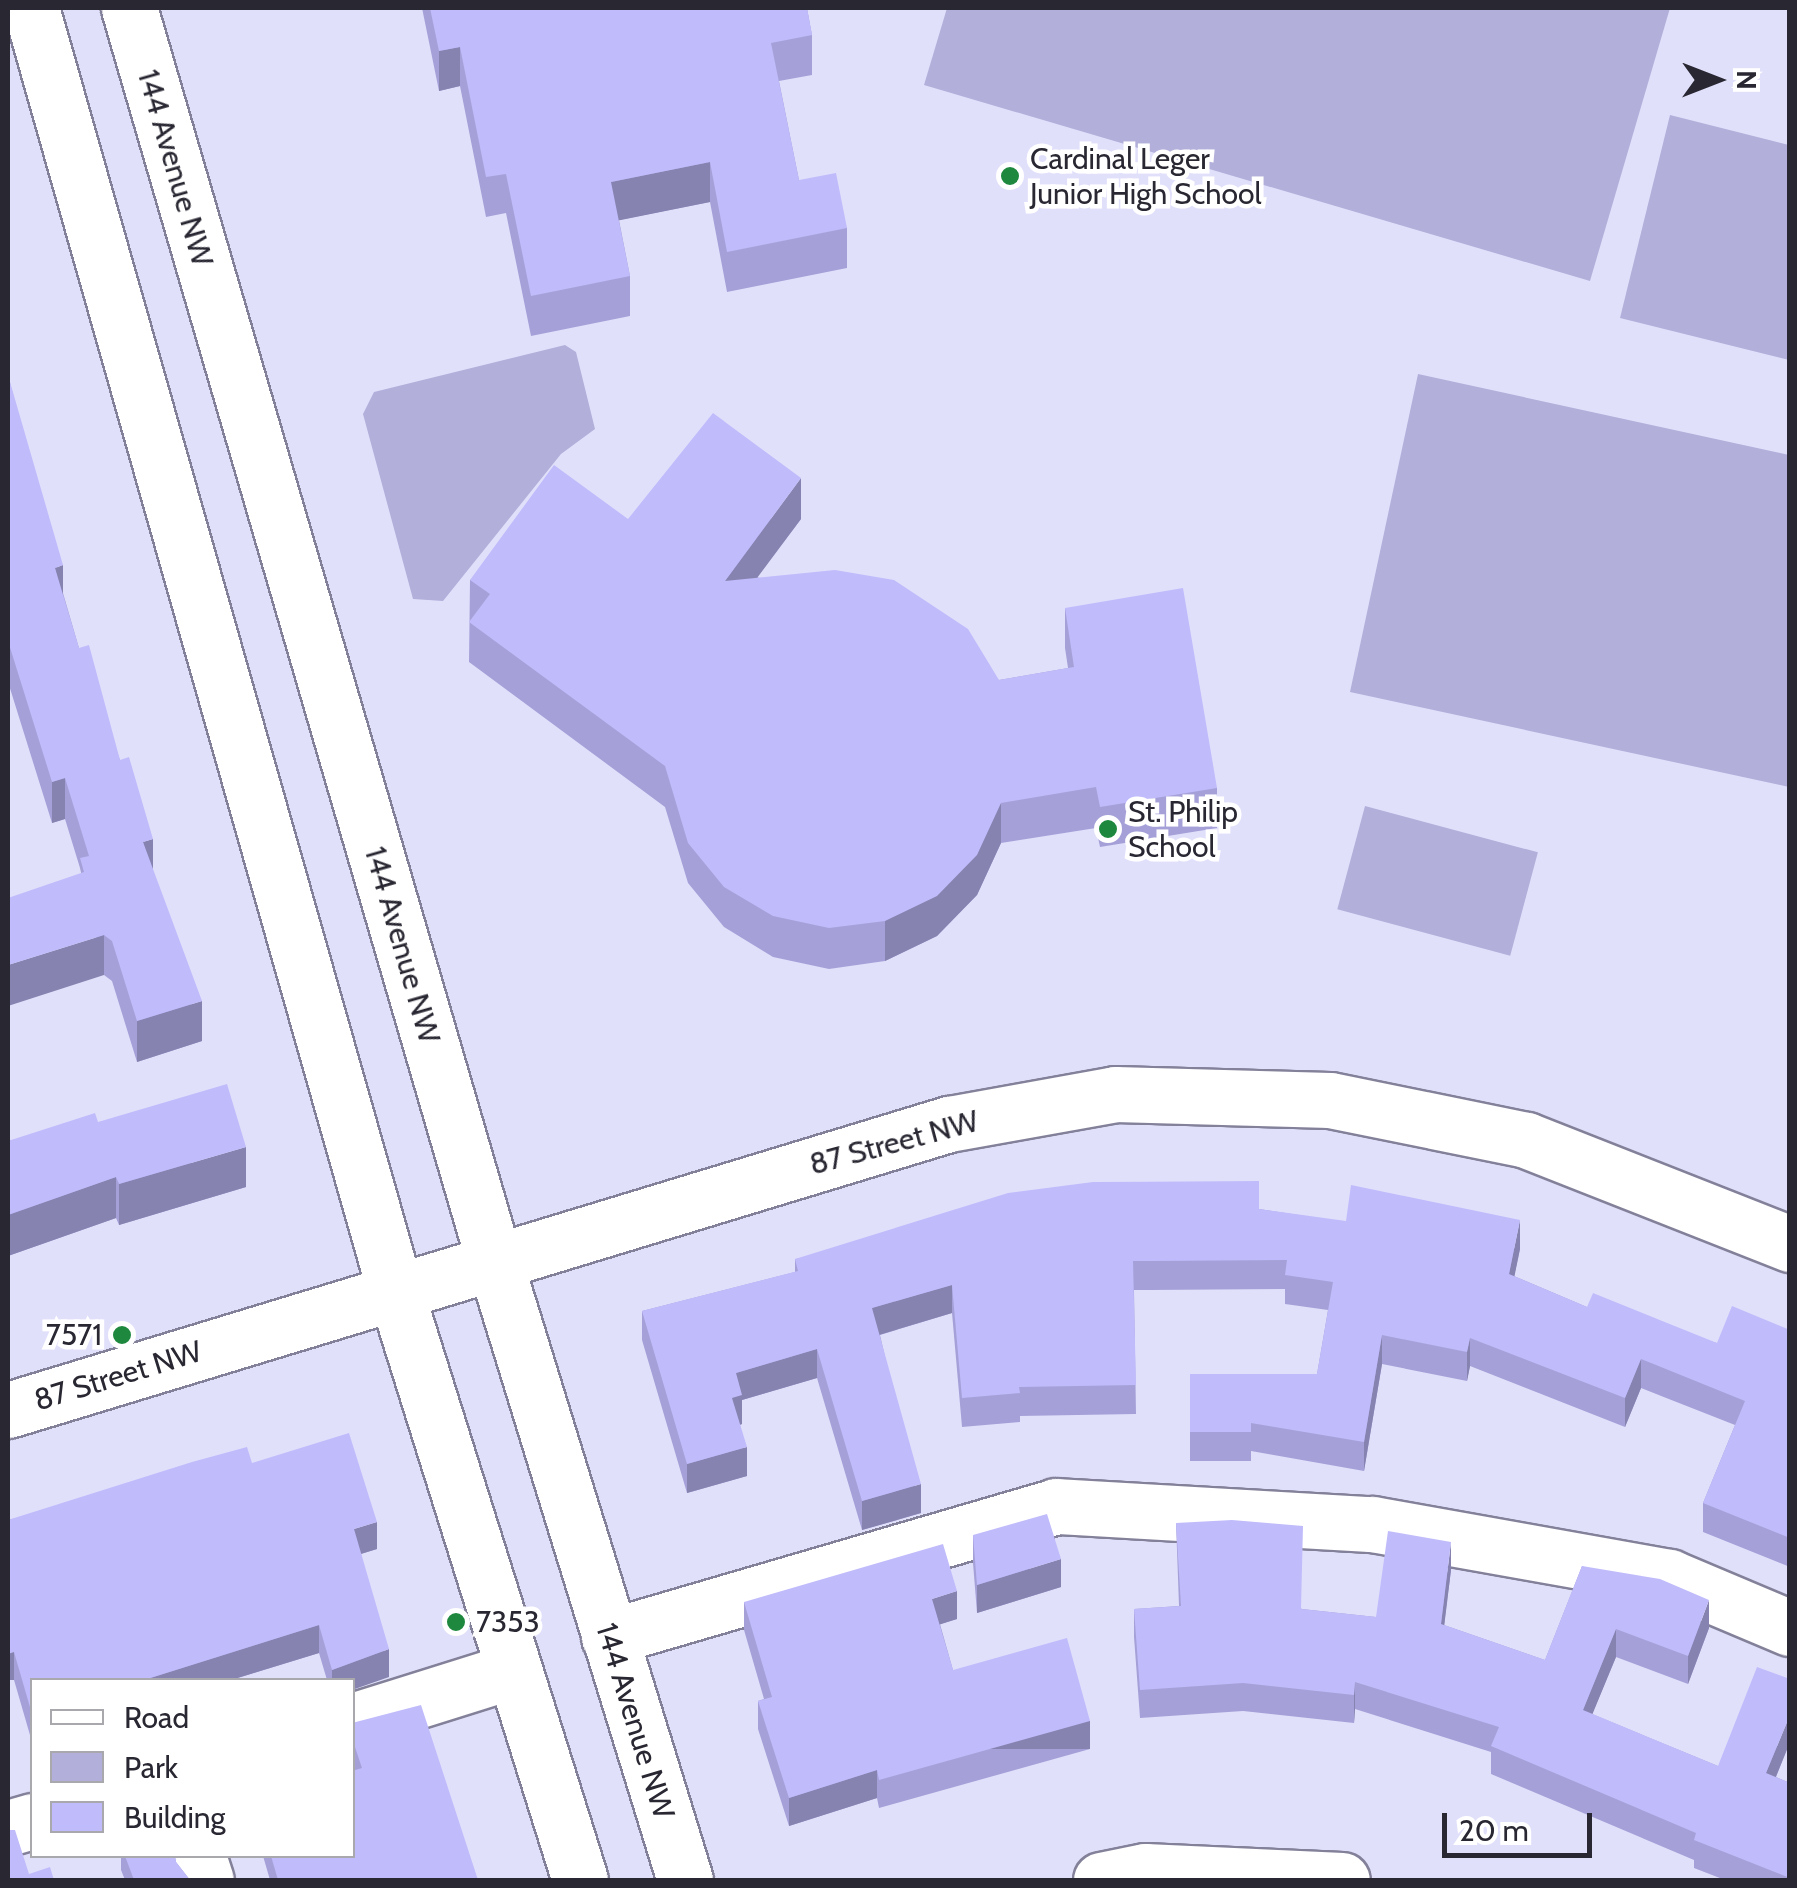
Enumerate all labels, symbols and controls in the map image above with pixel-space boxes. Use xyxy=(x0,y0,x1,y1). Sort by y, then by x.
north arrow xyxy=(1667,30,1767,130)
street label: 144 Avenue NW xyxy=(130,66,220,270)
text: N xyxy=(1730,70,1764,90)
place label: Cardinal Leger Junior High School xyxy=(1030,141,1262,212)
marker: Cardinal Leger Junior High School xyxy=(999,165,1021,187)
place label: St. Philip School xyxy=(1128,794,1238,864)
marker: St. Philip School xyxy=(1097,818,1119,840)
street label: 144 Avenue NW xyxy=(357,843,447,1047)
street label: 87 Street NW xyxy=(806,1103,982,1183)
place label: 7571 xyxy=(46,1317,102,1353)
marker: 7571 xyxy=(111,1324,133,1346)
street label: 87 Street NW xyxy=(30,1333,206,1419)
place label: 7353 xyxy=(476,1604,540,1640)
marker: 7353 xyxy=(445,1611,467,1633)
street label: 144 Avenue NW xyxy=(588,1619,682,1823)
legend xyxy=(30,1678,355,1858)
text: Road xyxy=(124,1699,189,1736)
text: Park xyxy=(124,1749,178,1786)
scale bar xyxy=(1447,1793,1597,1855)
text: Building xyxy=(124,1799,226,1836)
text: 20 m xyxy=(1459,1812,1529,1849)

